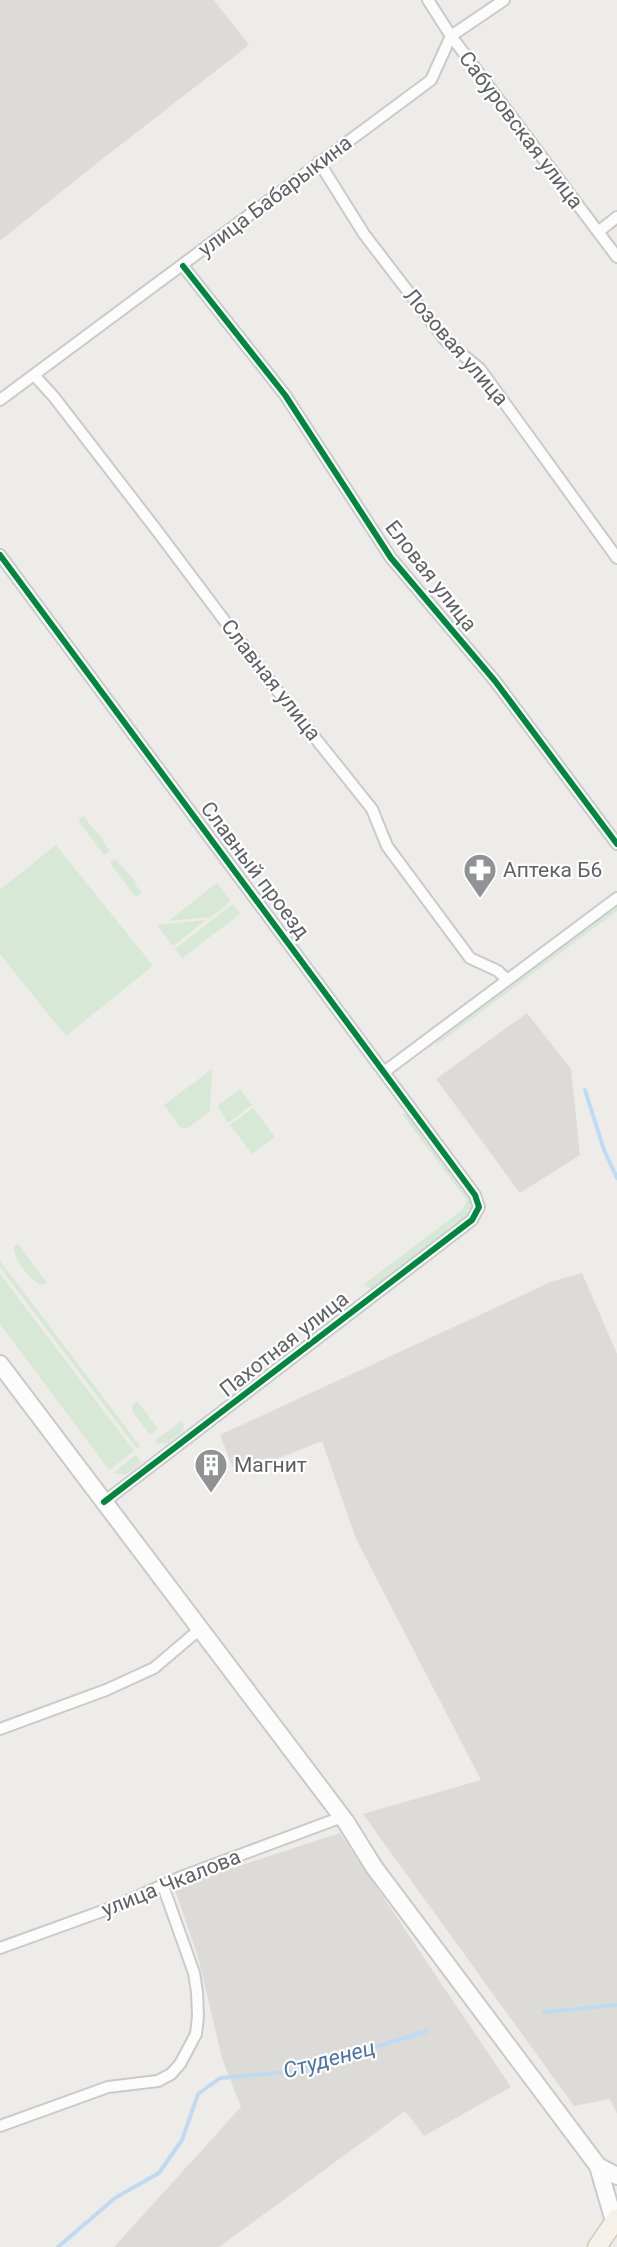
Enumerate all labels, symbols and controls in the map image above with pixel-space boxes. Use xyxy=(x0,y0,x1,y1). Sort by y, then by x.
street label: Сабуровская улица xyxy=(454,47,588,213)
street label: улица Бабарыкина xyxy=(194,131,356,261)
street label: Лозовая улица xyxy=(399,284,513,410)
street label: Еловая улица xyxy=(380,516,482,636)
street label: Славная улица xyxy=(216,615,326,745)
street label: Славный проезд xyxy=(196,797,315,944)
pharmacy icon: Аптека Б6 xyxy=(462,852,498,899)
place label: Аптека Б6 xyxy=(503,858,602,882)
street label: Пахотная улица xyxy=(215,1286,353,1402)
building icon: Магнит xyxy=(193,1447,229,1494)
place label: Магнит xyxy=(234,1453,307,1477)
street label: улица Чкалова xyxy=(98,1844,244,1922)
water label: Студенец xyxy=(280,2035,378,2083)

